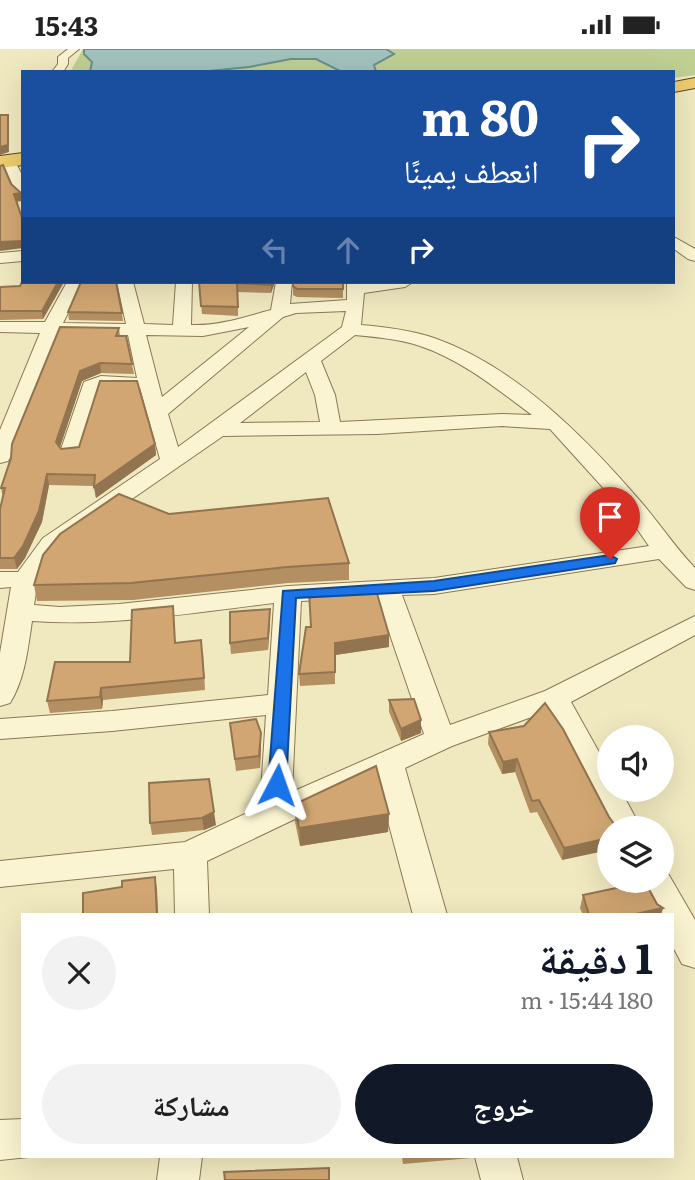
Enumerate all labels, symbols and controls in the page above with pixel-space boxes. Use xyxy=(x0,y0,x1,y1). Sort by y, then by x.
text: 15:43 xyxy=(35,5,98,44)
text: 80 m xyxy=(421,78,539,151)
icon: right xyxy=(563,98,654,189)
text: انعطف يمينًا xyxy=(404,145,539,193)
icon: left xyxy=(256,231,294,269)
icon: ahead xyxy=(329,231,367,269)
icon: right xyxy=(402,231,440,269)
pin xyxy=(580,487,640,559)
icon: arrive xyxy=(591,498,629,536)
map controls xyxy=(597,725,674,893)
button: sound xyxy=(597,725,674,802)
position arrow xyxy=(240,748,314,822)
button: layers xyxy=(597,816,674,893)
text: 1 دقيقة xyxy=(539,925,653,987)
button: close xyxy=(42,936,116,1010)
text: 180 m · 15:44 xyxy=(520,982,653,1016)
button: مشاركة xyxy=(42,1064,341,1144)
button: خروج xyxy=(355,1064,653,1144)

